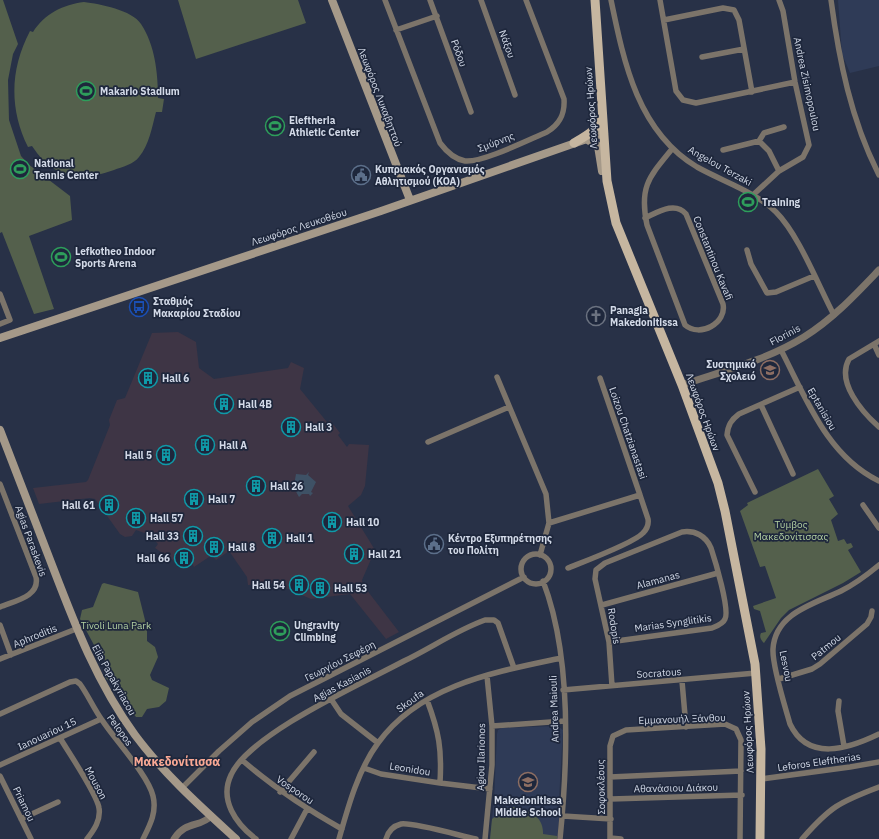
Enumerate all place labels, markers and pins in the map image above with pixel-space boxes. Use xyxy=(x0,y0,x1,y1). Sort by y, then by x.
sports icon: Makario Stadium xyxy=(75,80,97,102)
place label: Makario Stadium xyxy=(100,85,180,98)
place label: Eleftheria Athletic Center xyxy=(289,114,360,139)
sports icon: Eleftheria Athletic Center xyxy=(264,115,286,137)
place label: National Tennis Center xyxy=(34,157,99,182)
sports icon: National Tennis Center xyxy=(9,158,31,180)
place label: Κυπριακός Οργανισμός Αθλητισμού (ΚΟΑ) xyxy=(375,163,485,188)
public building icon: Κυπριακός Οργανισμός Αθλητισμού (ΚΟΑ) xyxy=(350,164,372,186)
sports icon: Training xyxy=(737,191,759,213)
place label: Training xyxy=(762,196,801,209)
place label: Lefkotheo Indoor Sports Arena xyxy=(75,245,156,270)
sports icon: Lefkotheo Indoor Sports Arena xyxy=(50,246,72,268)
place label: Σταθμός Μακαρίου Σταδίου xyxy=(153,295,241,320)
bus stop icon: Σταθμός Μακαρίου Σταδίου xyxy=(128,296,150,318)
place label: Panagia Makedonitissa xyxy=(610,304,678,329)
church icon: Panagia Makedonitissa xyxy=(585,305,607,327)
place label: Συστημικó Σχολειó xyxy=(706,358,756,383)
school or university icon: Συστημικó Σχολειó xyxy=(759,359,781,381)
building icon: Hall 6 xyxy=(137,367,159,389)
place label: Hall 6 xyxy=(162,372,189,385)
building icon: Hall 4B xyxy=(213,393,235,415)
place label: Hall 4B xyxy=(238,398,272,411)
building icon: Hall 3 xyxy=(280,416,302,438)
place label: Hall 3 xyxy=(305,421,332,434)
building icon: Hall A xyxy=(194,434,216,456)
place label: Hall A xyxy=(219,439,247,452)
building icon: Hall 5 xyxy=(155,444,177,466)
place label: Hall 5 xyxy=(125,449,152,462)
building icon: Hall 26 xyxy=(245,475,267,497)
place label: Hall 26 xyxy=(270,480,303,493)
building icon: Hall 7 xyxy=(183,488,205,510)
place label: Hall 7 xyxy=(208,493,235,506)
building icon: Hall 61 xyxy=(98,494,120,516)
place label: Hall 61 xyxy=(62,499,95,512)
building icon: Hall 57 xyxy=(125,507,147,529)
building icon: Hall 10 xyxy=(321,511,343,533)
place label: Hall 57 xyxy=(150,512,183,525)
place label: Hall 10 xyxy=(346,516,379,529)
building icon: Hall 33 xyxy=(182,525,204,547)
building icon: Hall 1 xyxy=(261,527,283,549)
place label: Hall 33 xyxy=(146,530,179,543)
place label: Hall 1 xyxy=(286,532,313,545)
place label: Κέντρο Εξυπηρέτησης του Πολίτη xyxy=(448,532,552,557)
public building icon: Κέντρο Εξυπηρέτησης του Πολίτη xyxy=(423,533,445,555)
building icon: Hall 8 xyxy=(203,536,225,558)
place label: Hall 8 xyxy=(228,541,255,554)
building icon: Hall 21 xyxy=(343,543,365,565)
building icon: Hall 66 xyxy=(173,547,195,569)
place label: Hall 21 xyxy=(368,548,401,561)
place label: Hall 66 xyxy=(137,552,170,565)
building icon: Hall 54 xyxy=(288,574,310,596)
building icon: Hall 53 xyxy=(309,577,331,599)
place label: Hall 54 xyxy=(252,579,285,592)
place label: Hall 53 xyxy=(334,582,367,595)
place label: Ungravity Climbing xyxy=(294,619,340,644)
sports icon: Ungravity Climbing xyxy=(269,620,291,642)
school or university icon: Makedonitissa Middle School xyxy=(517,771,539,793)
place label: Makedonitissa Middle School xyxy=(494,794,562,819)

